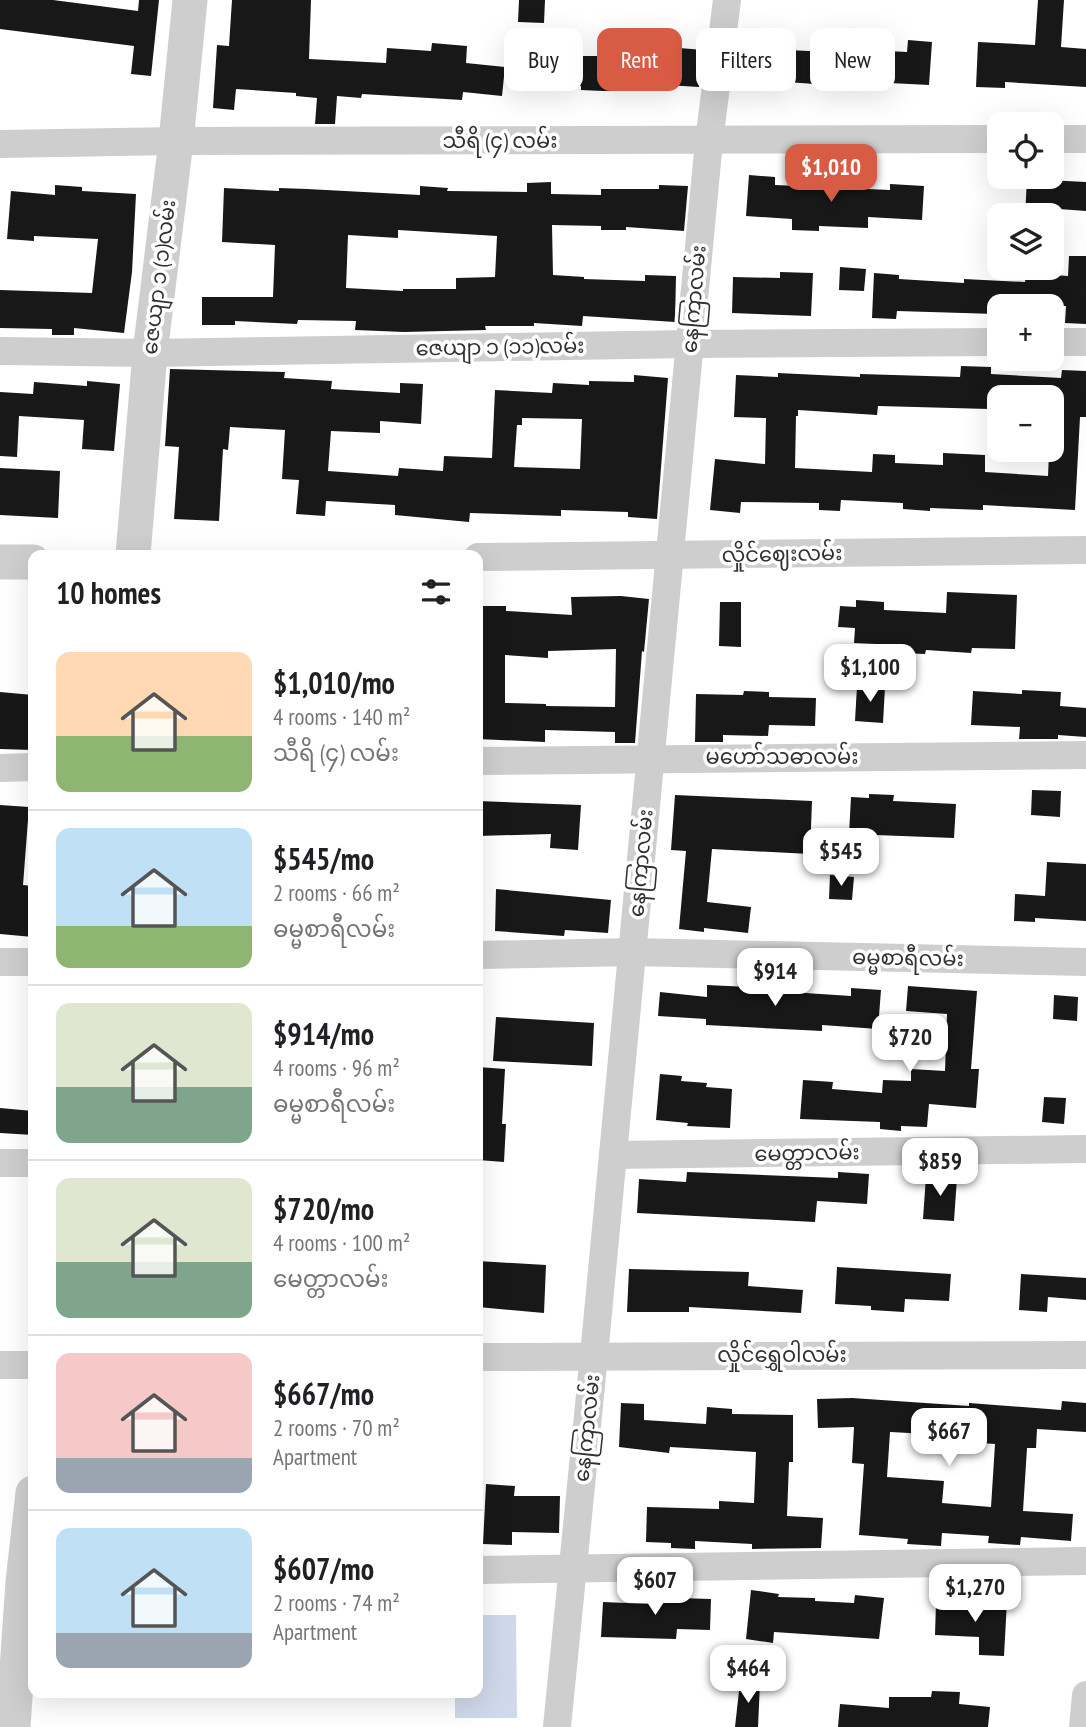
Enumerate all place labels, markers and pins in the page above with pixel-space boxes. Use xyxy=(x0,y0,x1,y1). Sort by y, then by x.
pin: $1,010 xyxy=(774,144,888,204)
pin: $1,100 xyxy=(813,644,927,704)
pin: $545 xyxy=(800,828,882,888)
pin: $914 xyxy=(734,948,816,1008)
pin: $720 xyxy=(869,1014,951,1074)
pin: $859 xyxy=(899,1138,981,1198)
pin: $667 xyxy=(908,1408,990,1468)
pin: $607 xyxy=(614,1558,696,1617)
pin: $1,270 xyxy=(918,1564,1032,1624)
pin: $464 xyxy=(707,1646,789,1705)

